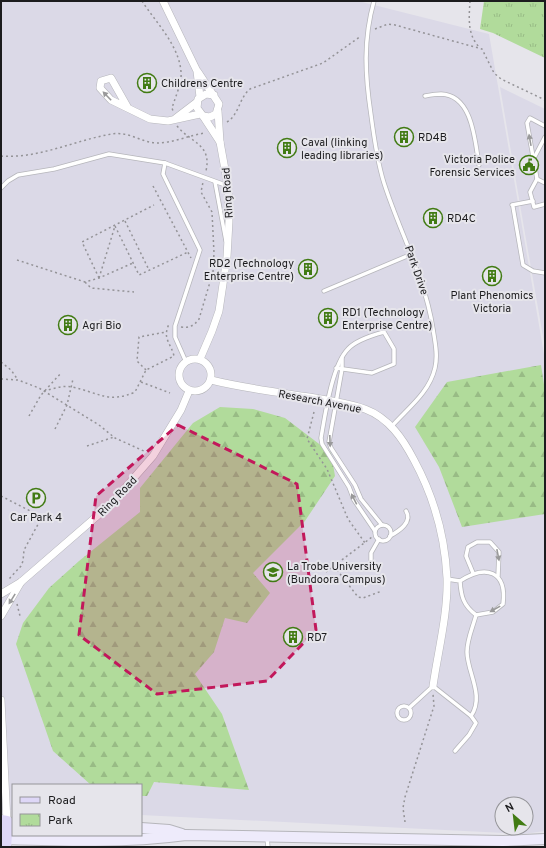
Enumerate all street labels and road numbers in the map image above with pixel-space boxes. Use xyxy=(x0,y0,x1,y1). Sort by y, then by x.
street label: Ring Road xyxy=(219,167,237,219)
street label: Park Drive xyxy=(401,244,431,297)
street label: Research Avenue xyxy=(277,387,363,417)
street label: Ring Road xyxy=(95,474,140,520)

